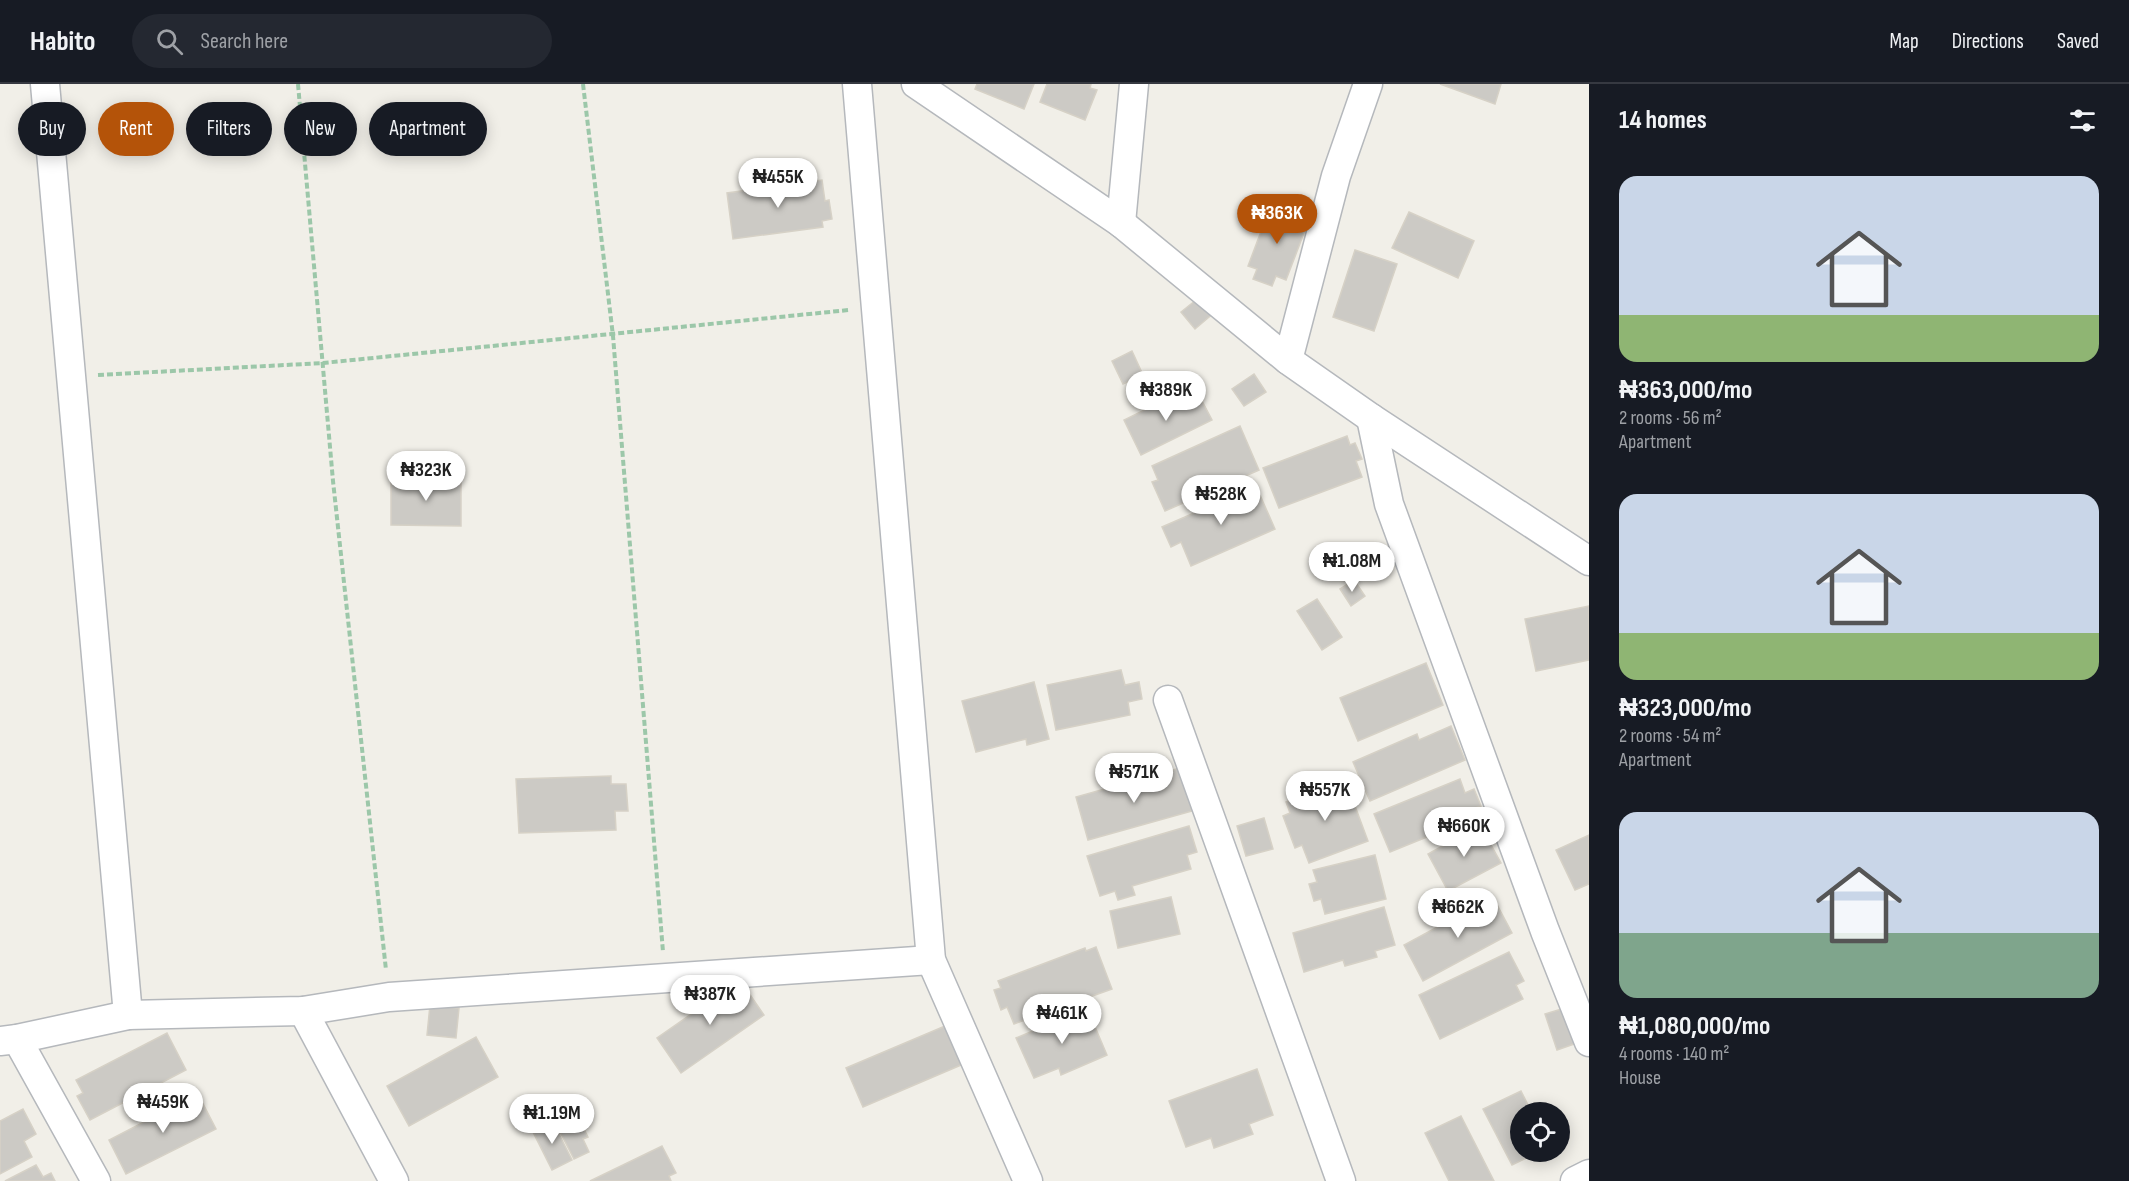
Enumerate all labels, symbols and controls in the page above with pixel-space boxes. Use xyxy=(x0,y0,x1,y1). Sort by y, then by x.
search box xyxy=(132,14,552,68)
text: Habito xyxy=(30,25,96,58)
icon: search xyxy=(153,25,186,58)
text: Search here xyxy=(201,28,288,55)
text: Map xyxy=(1889,29,1919,54)
text: Directions xyxy=(1952,29,2024,54)
text: Saved xyxy=(2057,29,2099,54)
chip: Buy xyxy=(18,102,86,156)
chip: Rent xyxy=(98,102,174,156)
chip: Filters xyxy=(186,102,272,156)
chip: New xyxy=(284,102,357,156)
chip: Apartment xyxy=(369,102,487,156)
icon: filters xyxy=(2066,104,2099,137)
text: 14 homes xyxy=(1619,105,1707,136)
pin: ₦455K xyxy=(736,158,820,209)
text: ₦455K xyxy=(752,165,804,189)
pin: ₦363K xyxy=(1235,194,1319,245)
text: ₦363K xyxy=(1251,201,1303,225)
icon: home xyxy=(1805,215,1913,323)
pin: ₦389K xyxy=(1124,371,1208,422)
text: ₦363,000/mo xyxy=(1619,375,1752,406)
text: ₦389K xyxy=(1140,378,1192,402)
text: 2 rooms · 56 m² xyxy=(1619,406,1722,430)
text: Apartment xyxy=(1619,430,1692,454)
pin: ₦323K xyxy=(384,451,468,502)
text: ₦323K xyxy=(400,458,452,482)
pin: ₦528K xyxy=(1179,475,1263,526)
text: ₦528K xyxy=(1195,482,1247,506)
icon: home xyxy=(1805,533,1913,641)
pin: ₦1.08M xyxy=(1303,542,1401,593)
text: ₦1.08M xyxy=(1323,549,1381,573)
text: ₦323,000/mo xyxy=(1619,693,1752,724)
text: 2 rooms · 54 m² xyxy=(1619,724,1721,748)
text: Apartment xyxy=(1619,748,1692,772)
pin: ₦571K xyxy=(1092,753,1176,804)
text: ₦571K xyxy=(1109,760,1159,784)
pin: ₦557K xyxy=(1283,771,1367,822)
text: ₦557K xyxy=(1300,778,1350,802)
pin: ₦660K xyxy=(1422,807,1506,858)
text: ₦660K xyxy=(1438,814,1490,838)
icon: home xyxy=(1805,851,1913,959)
pin: ₦662K xyxy=(1416,888,1500,939)
text: ₦662K xyxy=(1432,895,1484,919)
pin: ₦387K xyxy=(668,975,752,1026)
text: ₦387K xyxy=(684,982,736,1006)
pin: ₦461K xyxy=(1020,994,1104,1045)
text: ₦461K xyxy=(1036,1001,1088,1025)
text: ₦1,080,000/mo xyxy=(1619,1011,1770,1042)
text: 4 rooms · 140 m² xyxy=(1619,1042,1729,1066)
text: House xyxy=(1619,1066,1661,1090)
pin: ₦459K xyxy=(121,1083,205,1134)
text: ₦459K xyxy=(137,1090,189,1114)
pin: ₦1.19M xyxy=(503,1094,601,1145)
text: ₦1.19M xyxy=(523,1101,581,1125)
map controls xyxy=(1510,1102,1570,1162)
button: locate xyxy=(1510,1102,1570,1162)

